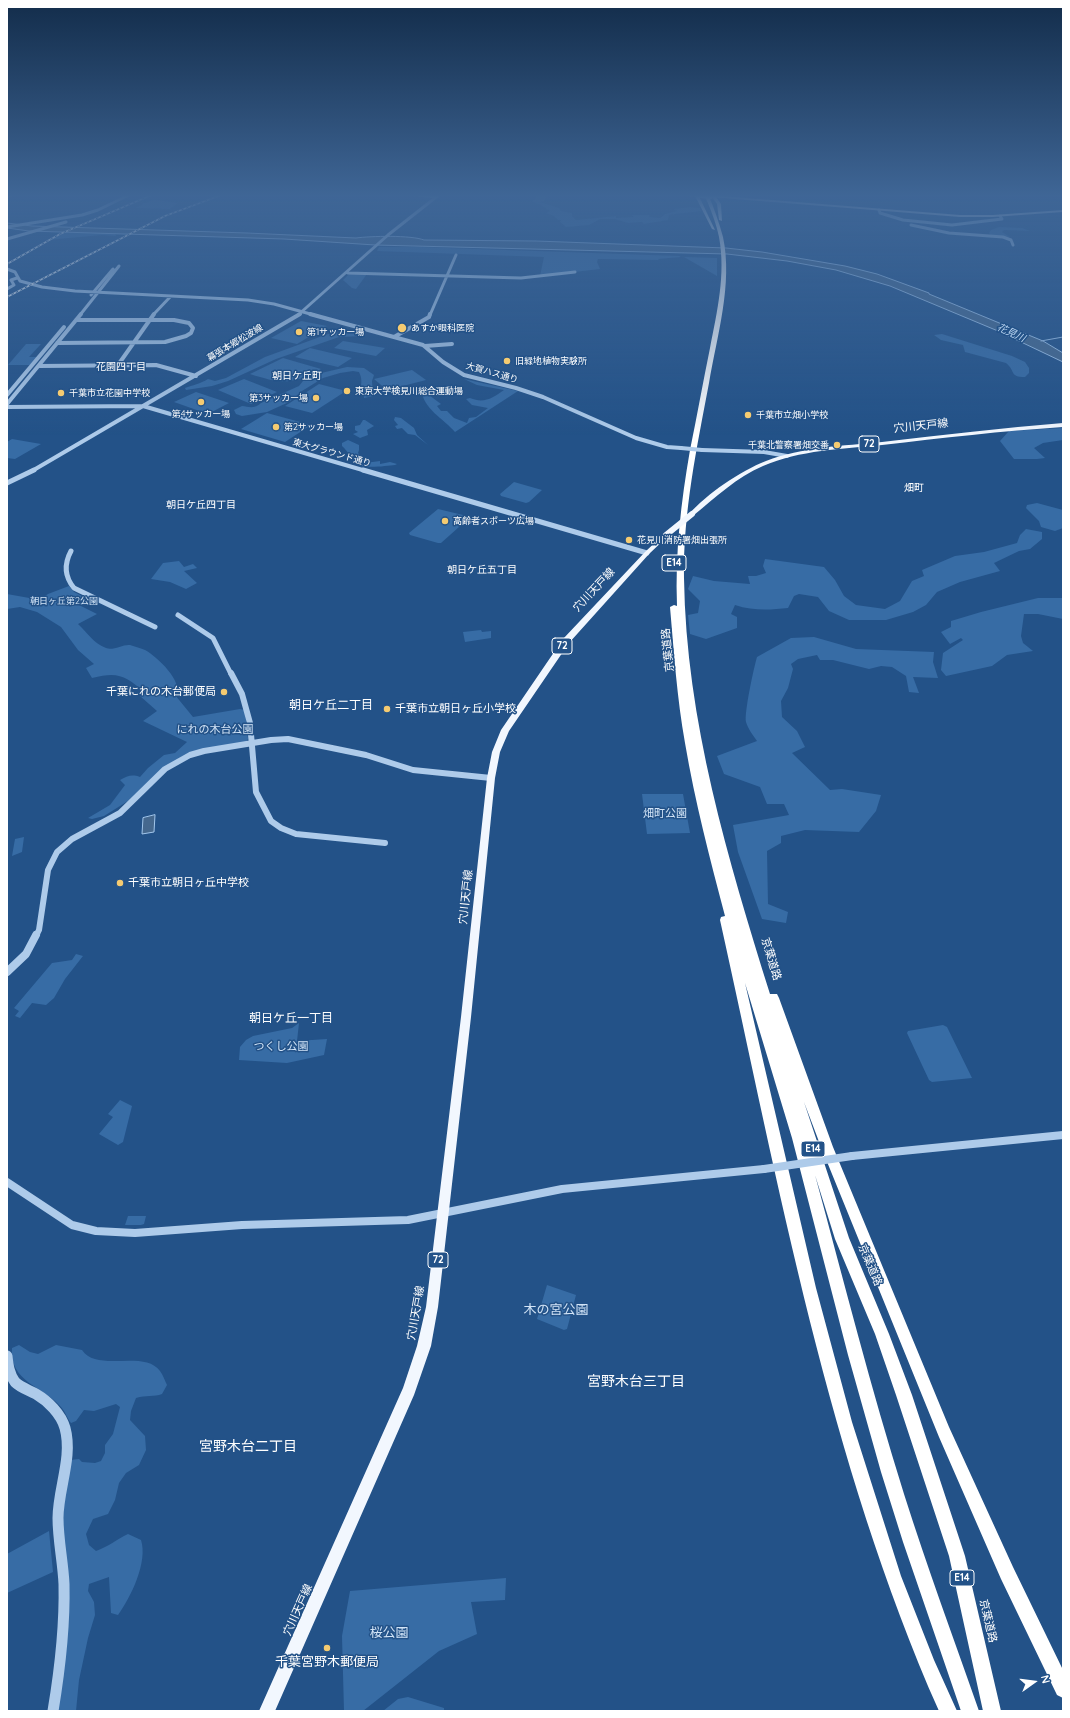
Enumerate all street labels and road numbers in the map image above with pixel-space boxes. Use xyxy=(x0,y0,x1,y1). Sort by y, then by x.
street label: 幕張本郷松波線 xyxy=(205,322,265,364)
street label: 大賀ハス通り xyxy=(465,360,519,386)
street label: 穴川天戸線 xyxy=(893,417,949,435)
road number: 72 xyxy=(859,436,879,452)
street label: 東大グラウンド通り xyxy=(292,437,372,469)
road number: E14 xyxy=(662,555,686,571)
street label: 穴川天戸線 xyxy=(570,565,618,615)
street label: 京葉道路 xyxy=(659,627,677,673)
road number: 72 xyxy=(552,638,572,654)
street label: 穴川天戸線 xyxy=(457,869,475,925)
street label: 京葉道路 xyxy=(758,936,784,982)
road number: E14 xyxy=(801,1141,825,1157)
street label: 京葉道路 xyxy=(855,1242,885,1288)
road number: 72 xyxy=(428,1252,448,1268)
street label: 穴川天戸線 xyxy=(405,1285,427,1341)
road number: E14 xyxy=(950,1570,974,1586)
street label: 穴川天戸線 xyxy=(281,1582,315,1638)
street label: 京葉道路 xyxy=(977,1598,999,1644)

